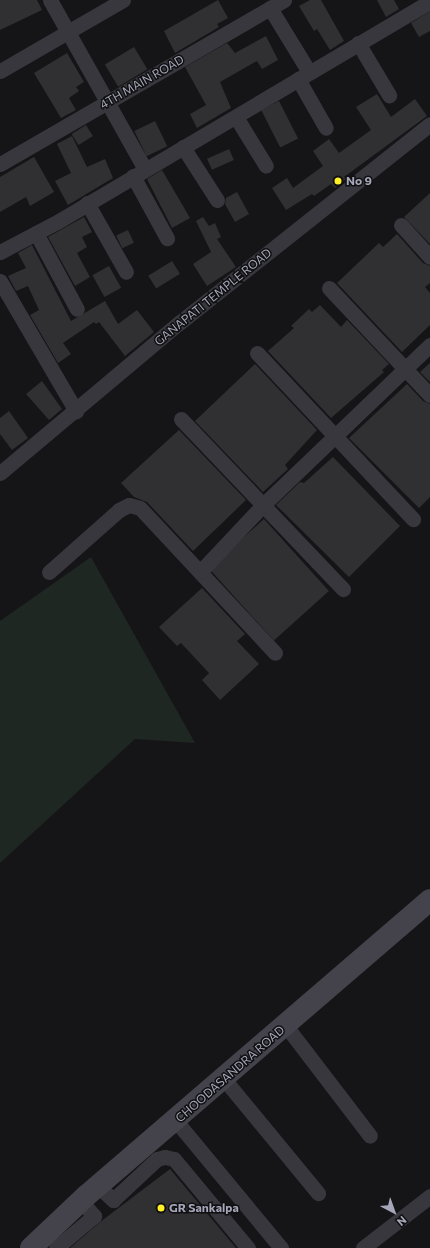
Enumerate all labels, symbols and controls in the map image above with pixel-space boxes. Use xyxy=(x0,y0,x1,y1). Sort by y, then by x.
street label: 4TH MAIN ROAD xyxy=(97,52,187,112)
place label: No 9 xyxy=(346,174,372,188)
marker: No 9 xyxy=(333,176,343,186)
street label: GANAPATI TEMPLE ROAD xyxy=(152,245,274,349)
street label: CHOODASANDRA ROAD xyxy=(173,1023,287,1125)
north arrow xyxy=(374,1192,414,1232)
place label: GR Sankalpa xyxy=(169,1201,239,1215)
marker: GR Sankalpa xyxy=(156,1203,166,1213)
text: N xyxy=(395,1214,410,1229)

